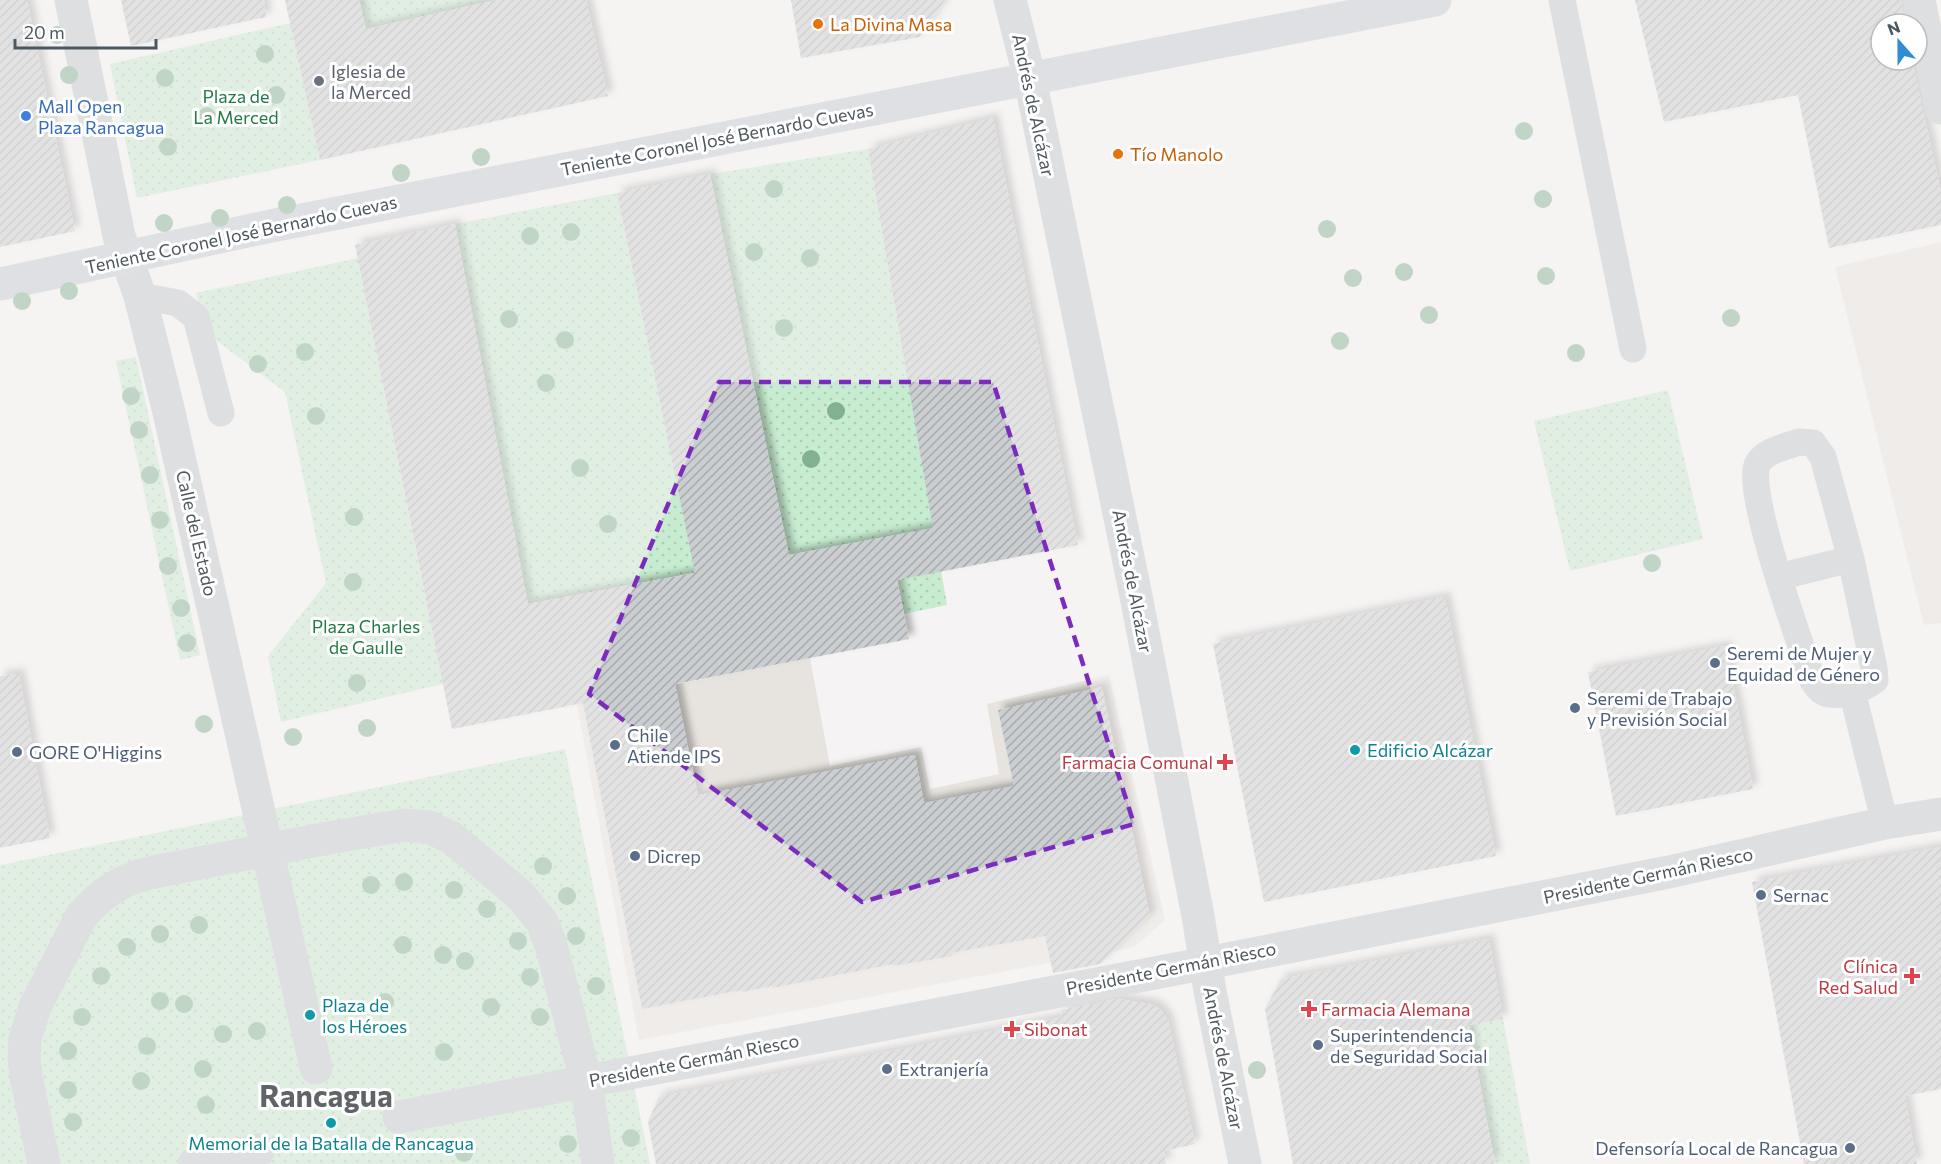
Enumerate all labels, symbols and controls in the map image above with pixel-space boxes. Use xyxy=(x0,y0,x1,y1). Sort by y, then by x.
scale bar xyxy=(15,12,156,50)
north arrow xyxy=(1869,12,1929,72)
place label: La Divina Masa xyxy=(830,13,952,35)
marker: La Divina Masa xyxy=(811,17,825,31)
text: N xyxy=(1884,17,1902,39)
text: 20 m xyxy=(24,21,65,43)
street label: Andrés de Alcázar xyxy=(1008,32,1060,178)
place label: Iglesia de la Merced xyxy=(331,60,411,103)
marker: Iglesia de la Merced xyxy=(312,74,326,88)
park label: Plaza de La Merced xyxy=(193,85,279,128)
place label: Mall Open Plaza Rancagua xyxy=(38,95,164,138)
street label: Teniente Coronel José Bernardo Cuevas xyxy=(559,98,875,180)
marker: Mall Open Plaza Rancagua xyxy=(19,109,33,123)
place label: Tío Manolo xyxy=(1130,143,1223,165)
marker: Tío Manolo xyxy=(1111,147,1125,161)
street label: Teniente Coronel José Bernardo Cuevas xyxy=(83,190,399,278)
street label: Calle del Estado xyxy=(172,468,222,598)
street label: Andrés de Alcázar xyxy=(1108,508,1158,654)
park label: Plaza Charles de Gaulle xyxy=(312,615,420,658)
place label: Seremi de Mujer y Equidad de Género xyxy=(1727,642,1880,685)
marker: Seremi de Mujer y Equidad de Género xyxy=(1708,656,1722,670)
place label: Seremi de Trabajo y Previsión Social xyxy=(1587,687,1732,730)
marker: Seremi de Trabajo y Previsión Social xyxy=(1568,701,1582,715)
place label: Chile Atiende IPS xyxy=(627,724,721,767)
marker: Chile Atiende IPS xyxy=(608,738,622,752)
place label: Edificio Alcázar xyxy=(1367,739,1493,761)
place label: GORE O'Higgins xyxy=(29,741,162,763)
marker: Edificio Alcázar xyxy=(1348,743,1362,757)
marker: GORE O'Higgins xyxy=(10,745,24,759)
place label: Farmacia Comunal xyxy=(1062,751,1213,773)
marker: Farmacia Comunal xyxy=(1218,755,1232,769)
street label: Presidente Germán Riesco xyxy=(1541,842,1755,908)
place label: Dicrep xyxy=(647,845,701,867)
marker: Dicrep xyxy=(628,849,642,863)
place label: Sernac xyxy=(1773,884,1829,906)
marker: Sernac xyxy=(1754,888,1768,902)
street label: Presidente Germán Riesco xyxy=(1064,937,1278,999)
place label: Clínica Red Salud xyxy=(1818,955,1898,998)
marker: Clínica Red Salud xyxy=(1903,967,1921,985)
street label: Andrés de Alcázar xyxy=(1199,985,1249,1131)
place label: Plaza de los Héroes xyxy=(322,994,407,1037)
place label: Farmacia Alemana xyxy=(1321,998,1470,1020)
marker: Farmacia Alemana xyxy=(1302,1002,1316,1016)
marker: Plaza de los Héroes xyxy=(303,1008,317,1022)
place label: Sibonat xyxy=(1024,1018,1088,1040)
marker: Sibonat xyxy=(1005,1022,1019,1036)
place label: Superintendencia de Seguridad Social xyxy=(1330,1024,1488,1067)
street label: Presidente Germán Riesco xyxy=(587,1029,801,1091)
marker: Superintendencia de Seguridad Social xyxy=(1311,1038,1325,1052)
place label: Extranjería xyxy=(899,1058,989,1080)
marker: Extranjería xyxy=(880,1062,894,1076)
district label: Rancagua xyxy=(259,1076,393,1113)
marker: Memorial de la Batalla de Rancagua xyxy=(324,1116,338,1130)
place label: Memorial de la Batalla de Rancagua xyxy=(188,1132,474,1154)
place label: Defensoría Local de Rancagua xyxy=(1595,1137,1838,1159)
marker: Defensoría Local de Rancagua xyxy=(1843,1141,1857,1155)

